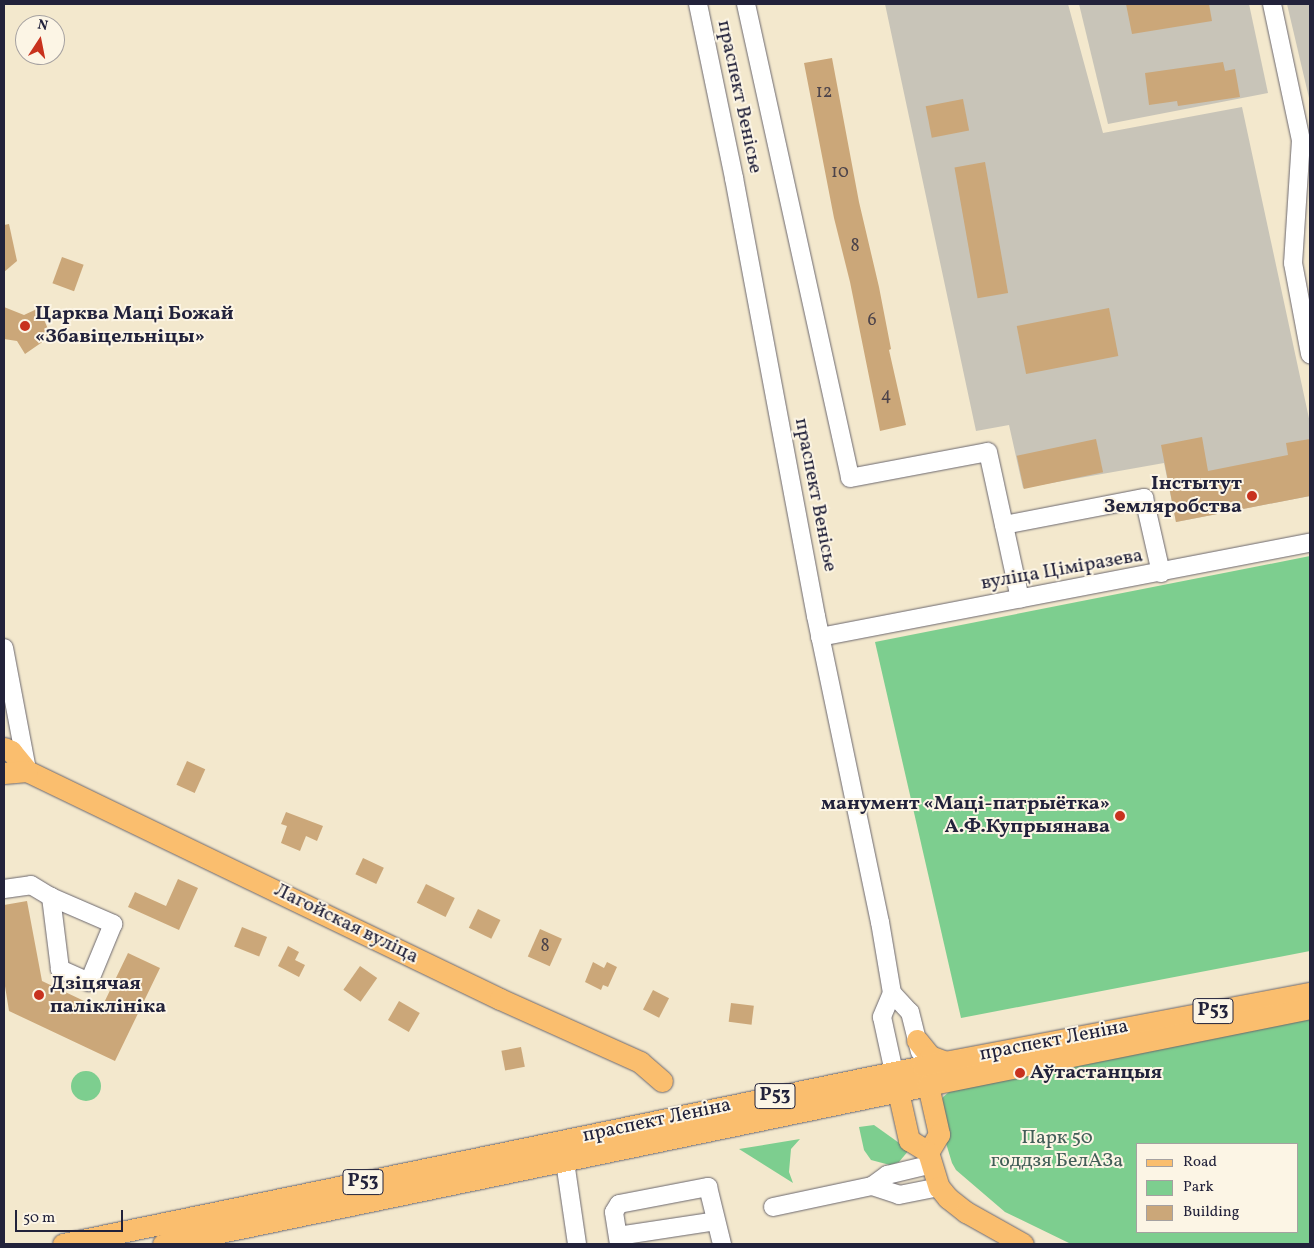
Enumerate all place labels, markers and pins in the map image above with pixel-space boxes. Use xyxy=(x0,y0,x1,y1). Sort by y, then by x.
place label: Царква Маці Божай «Збавіцельніцы» xyxy=(35,302,234,349)
marker: Царква Маці Божай «Збавіцельніцы» xyxy=(19,320,31,332)
place label: Інстытут Земляробства xyxy=(1104,472,1242,519)
marker: Інстытут Земляробства xyxy=(1246,490,1258,502)
place label: манумент «Маці-патрыётка» А.Ф.Купрыянава xyxy=(821,792,1110,839)
marker: манумент «Маці-патрыётка» А.Ф.Купрыянава xyxy=(1114,810,1126,822)
place label: Дзіцячая паліклініка xyxy=(50,972,166,1019)
marker: Дзіцячая паліклініка xyxy=(32,988,46,1002)
place label: Аўтастанцыя xyxy=(1030,1061,1162,1085)
marker: Аўтастанцыя xyxy=(1014,1067,1026,1079)

